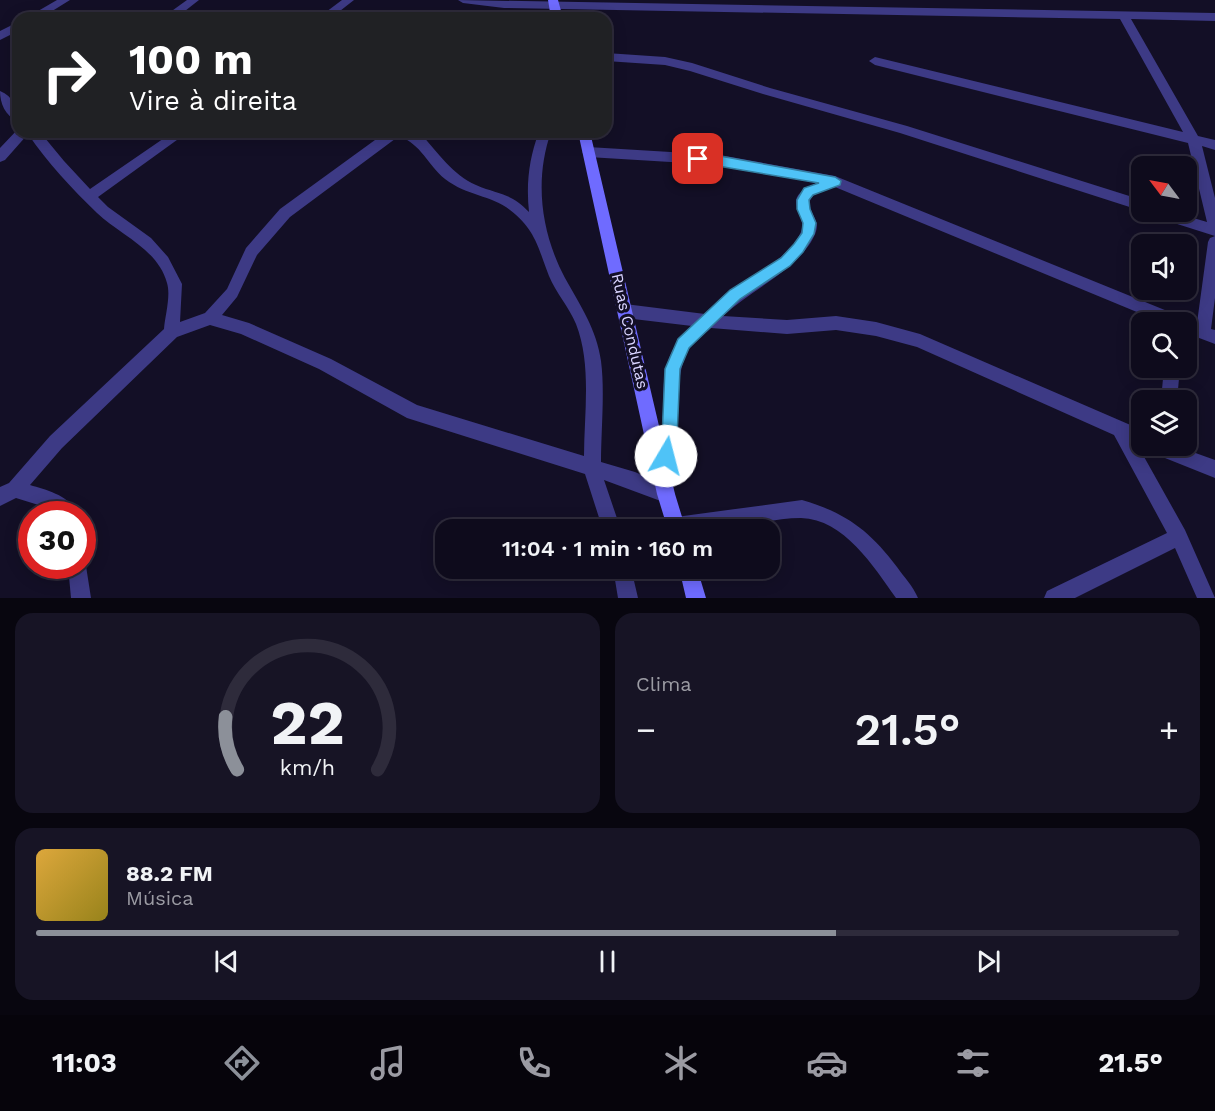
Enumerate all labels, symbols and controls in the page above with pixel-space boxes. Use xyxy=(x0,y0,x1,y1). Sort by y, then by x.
text: 100 m xyxy=(129,35,253,84)
icon: right xyxy=(30,36,108,114)
text: Vire à direita xyxy=(129,85,297,117)
pin xyxy=(672,133,723,184)
icon: arrive xyxy=(681,142,714,175)
north arrow xyxy=(1131,156,1197,222)
map controls xyxy=(1131,156,1197,456)
button: sound xyxy=(1131,234,1197,300)
street label: Ruas Condutas xyxy=(607,271,653,391)
button: search xyxy=(1131,312,1197,378)
button: layers xyxy=(1131,390,1197,456)
position arrow xyxy=(634,424,698,488)
speed limit sign: 30 xyxy=(18,501,96,579)
text: 11:04 · 1 min · 160 m xyxy=(502,536,713,561)
text: Clima xyxy=(636,672,692,696)
text: 22 xyxy=(270,686,345,759)
text: 21.5° xyxy=(855,703,960,756)
text: − xyxy=(636,710,656,749)
text: + xyxy=(1159,710,1179,749)
text: km/h xyxy=(280,755,335,780)
text: 88.2 FM xyxy=(126,861,213,886)
text: Música xyxy=(126,886,194,910)
icon: previous xyxy=(210,945,243,978)
icon: pause xyxy=(591,945,624,978)
icon: next xyxy=(972,945,1005,978)
icon: directions xyxy=(221,1042,263,1084)
icon: music xyxy=(367,1042,409,1084)
icon: phone xyxy=(513,1042,555,1084)
icon: climate xyxy=(660,1042,702,1084)
icon: car xyxy=(806,1042,848,1084)
icon: filters xyxy=(952,1042,994,1084)
text: 11:03 xyxy=(52,1047,117,1079)
text: 21.5° xyxy=(1098,1047,1163,1079)

